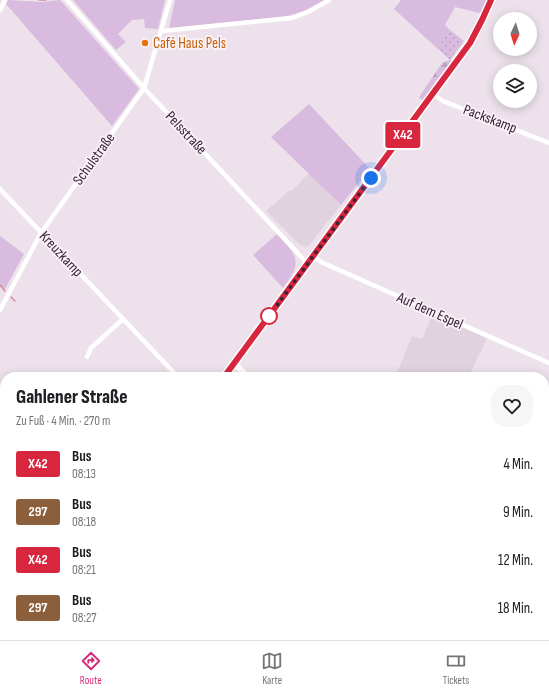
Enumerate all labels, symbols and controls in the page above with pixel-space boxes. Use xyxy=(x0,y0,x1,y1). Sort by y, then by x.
north arrow xyxy=(493,12,537,56)
map controls xyxy=(493,12,537,108)
place label: Café Haus Pels xyxy=(153,34,226,53)
marker: Café Haus Pels xyxy=(140,38,150,48)
button: layers xyxy=(493,64,537,108)
street label: Packskamp xyxy=(460,100,520,138)
street label: Pelsstraße xyxy=(161,107,211,159)
line badge: X42 xyxy=(380,122,426,148)
text: X42 xyxy=(393,126,413,143)
street label: Schulstraße xyxy=(69,129,119,189)
your location xyxy=(361,168,381,188)
street label: Kreuzkamp xyxy=(35,227,87,281)
street label: Auf dem Espel xyxy=(393,288,466,334)
unlabelled marker xyxy=(260,307,278,325)
button: heart xyxy=(491,385,533,427)
text: Gahlener Straße xyxy=(16,386,128,409)
text: Zu Fuß · 4 Min. · 270 m xyxy=(16,413,110,429)
text: Bus xyxy=(72,447,91,466)
text: X42 xyxy=(28,455,48,472)
text: 4 Min. xyxy=(503,455,533,474)
text: 08:13 xyxy=(72,466,96,482)
text: Bus xyxy=(72,495,91,514)
text: 297 xyxy=(29,503,47,520)
text: 9 Min. xyxy=(503,503,533,522)
text: 08:18 xyxy=(72,514,96,530)
text: Bus xyxy=(72,543,91,562)
text: X42 xyxy=(28,551,48,568)
text: 12 Min. xyxy=(498,551,533,570)
text: 08:21 xyxy=(72,562,96,578)
text: Bus xyxy=(72,591,91,610)
text: 297 xyxy=(29,599,47,616)
text: 18 Min. xyxy=(498,599,533,618)
text: 08:27 xyxy=(72,610,97,626)
tab: Route xyxy=(80,650,102,687)
tab: Karte xyxy=(261,650,283,687)
tab: Tickets xyxy=(443,650,469,687)

